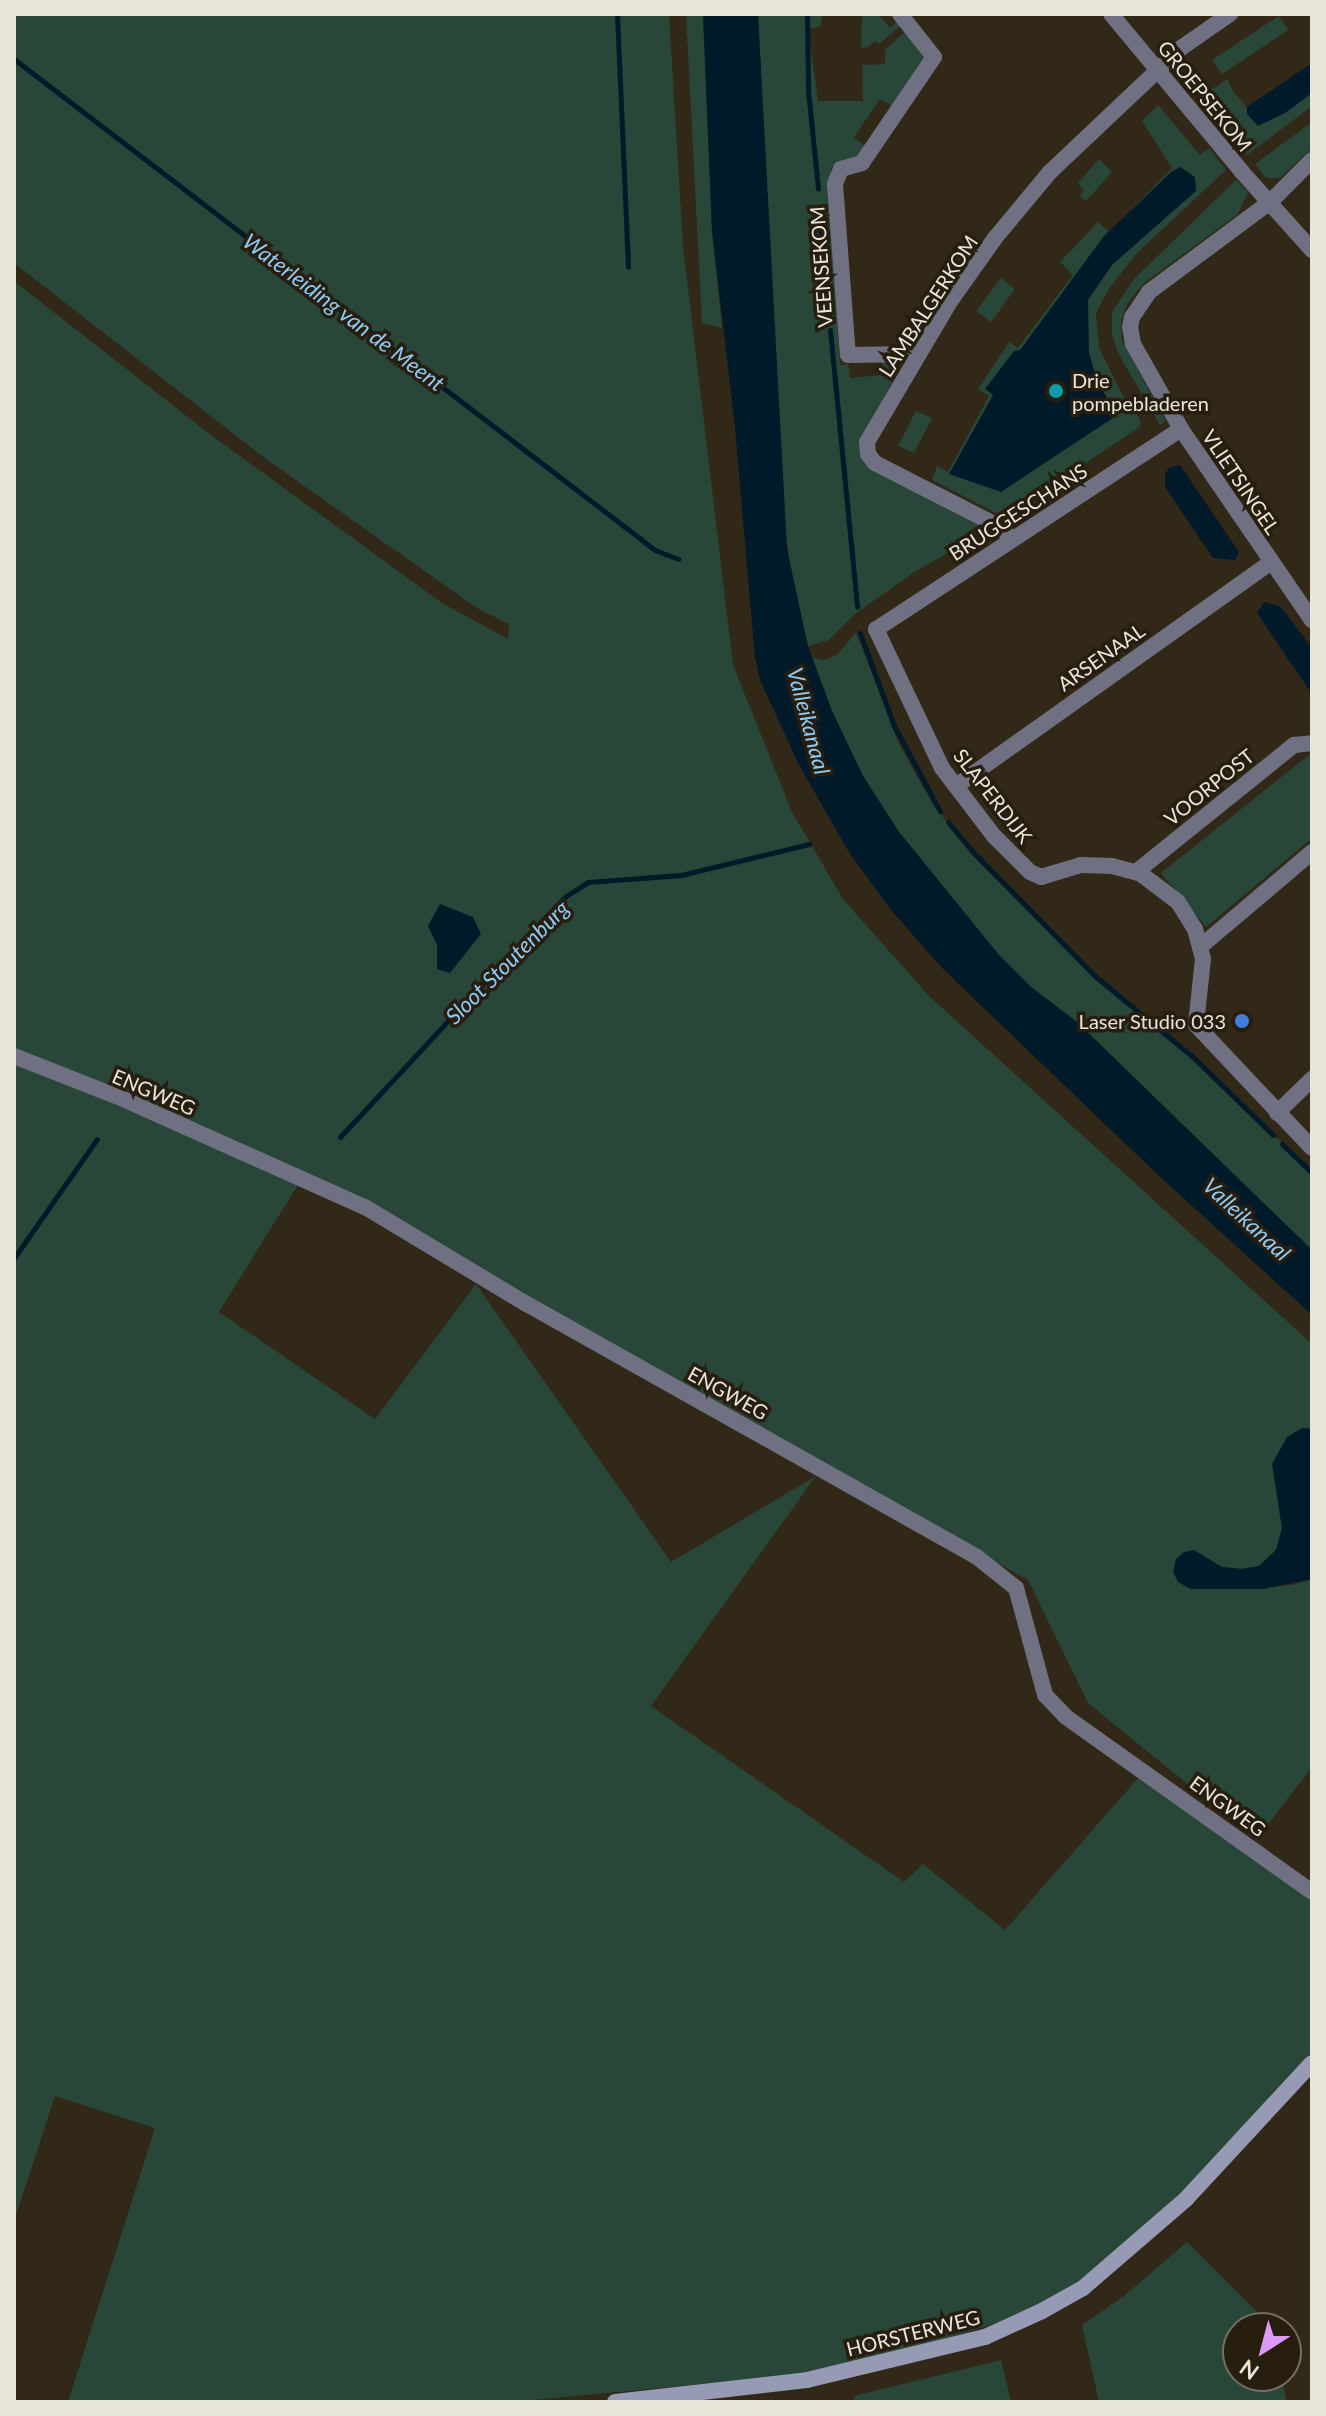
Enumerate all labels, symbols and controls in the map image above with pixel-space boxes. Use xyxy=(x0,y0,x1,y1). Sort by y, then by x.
street label: GROEPSEKOM xyxy=(1153,36,1257,156)
street label: VEENSEKOM xyxy=(805,206,837,328)
water label: Waterleiding van de Meent xyxy=(238,227,450,397)
street label: LAMBALGERKOM xyxy=(873,231,983,381)
place label: Drie pompebladeren xyxy=(1072,368,1209,415)
marker: Drie pompebladeren xyxy=(1047,382,1065,400)
street label: VLIETSINGEL xyxy=(1197,425,1285,539)
street label: BRUGGESCHANS xyxy=(944,458,1092,566)
street label: ARSENAAL xyxy=(1053,618,1149,696)
water label: Valleikanaal xyxy=(782,665,836,777)
street label: SLAPERDIJK xyxy=(949,744,1037,848)
street label: VOORPOST xyxy=(1159,744,1259,830)
water label: Sloot Stoutenburg xyxy=(440,895,574,1029)
place label: Laser Studio 033 xyxy=(1078,1009,1226,1033)
marker: Laser Studio 033 xyxy=(1233,1012,1251,1030)
street label: ENGWEG xyxy=(109,1064,199,1120)
water label: Valleikanaal xyxy=(1198,1172,1296,1266)
street label: ENGWEG xyxy=(684,1361,772,1425)
street label: ENGWEG xyxy=(1185,1770,1271,1842)
street label: HORSTERWEG xyxy=(844,2305,982,2361)
north arrow xyxy=(1222,2312,1302,2392)
text: N xyxy=(1234,2354,1264,2386)

